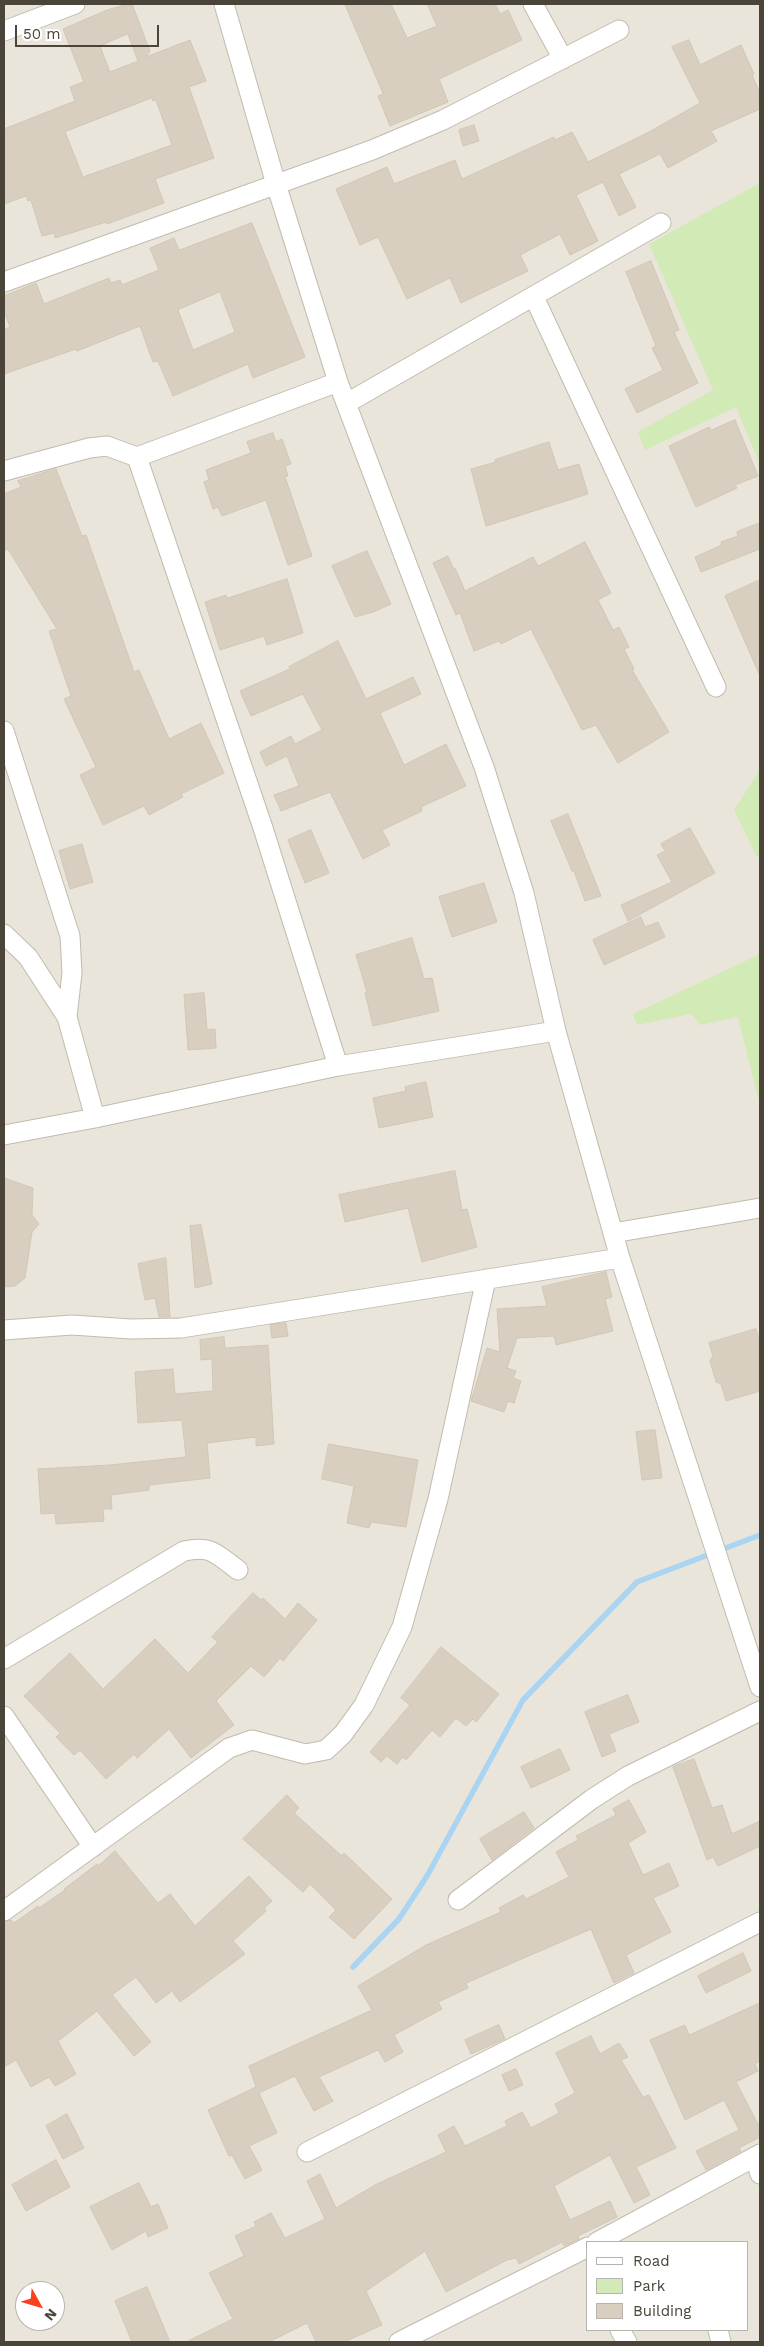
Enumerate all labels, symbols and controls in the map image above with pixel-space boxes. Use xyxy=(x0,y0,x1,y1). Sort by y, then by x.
scale bar xyxy=(18,15,161,47)
text: 50 m xyxy=(23,25,60,43)
legend xyxy=(586,2241,749,2331)
text: Road xyxy=(633,2252,670,2270)
text: Park xyxy=(633,2277,665,2295)
north arrow xyxy=(15,2281,65,2331)
text: Building xyxy=(633,2302,691,2320)
text: N xyxy=(41,2306,60,2324)

